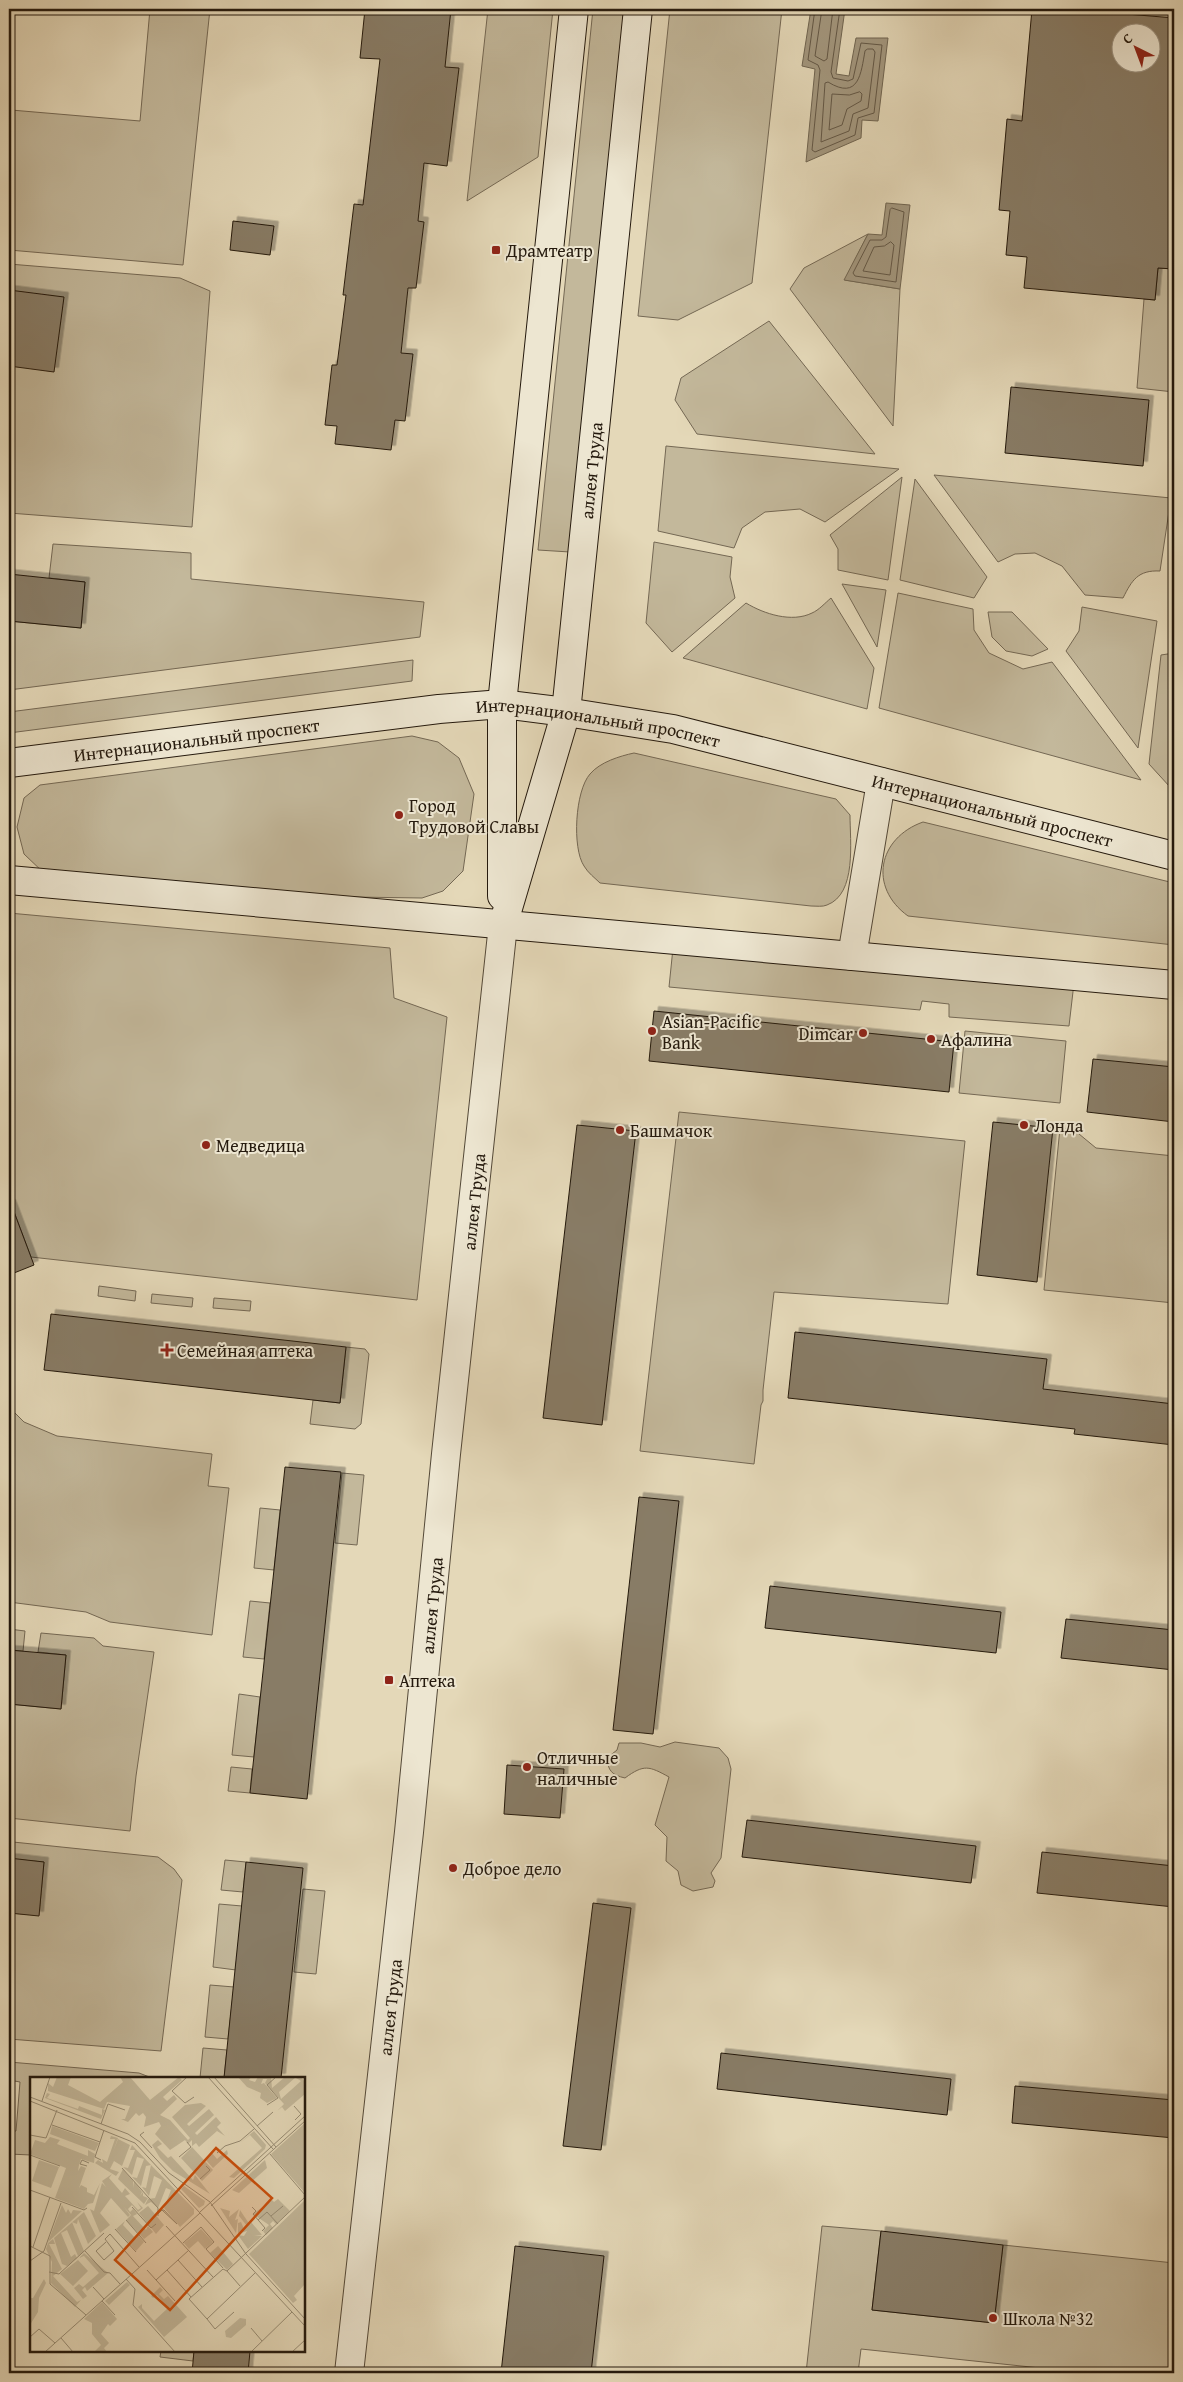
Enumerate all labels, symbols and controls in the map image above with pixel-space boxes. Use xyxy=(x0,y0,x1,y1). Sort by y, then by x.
north arrow xyxy=(1110,22,1160,72)
text: С xyxy=(1118,28,1137,48)
place label: Драмтеатр xyxy=(505,237,593,264)
marker: Драмтеатр xyxy=(490,244,502,256)
street label: аллея Труда xyxy=(572,420,609,520)
street label: Интернациональный проспект xyxy=(475,690,724,754)
street label: Интернациональный проспект xyxy=(72,711,321,768)
street label: Интернациональный проспект xyxy=(869,766,1116,854)
place label: Город Трудовой Славы xyxy=(409,792,540,840)
marker: Город Трудовой Славы xyxy=(393,809,405,821)
place label: Asian-Pacific Bank xyxy=(662,1008,760,1056)
place label: Dimcar xyxy=(798,1020,854,1047)
marker: Asian-Pacific Bank xyxy=(646,1025,658,1037)
place label: Афалина xyxy=(941,1026,1013,1053)
marker: Dimcar xyxy=(857,1027,869,1039)
marker: Афалина xyxy=(925,1033,937,1045)
place label: Лонда xyxy=(1034,1112,1084,1139)
place label: Башмачок xyxy=(630,1117,713,1144)
marker: Лонда xyxy=(1018,1119,1030,1131)
marker: Башмачок xyxy=(614,1124,626,1136)
place label: Медведица xyxy=(216,1132,305,1159)
marker: Медведица xyxy=(200,1139,212,1151)
street label: аллея Труда xyxy=(455,1151,492,1251)
place label: Семейная аптека xyxy=(177,1337,314,1364)
marker: Семейная аптека xyxy=(161,1344,173,1356)
street label: аллея Труда xyxy=(413,1555,449,1655)
place label: Аптека xyxy=(399,1667,456,1694)
marker: Аптека xyxy=(383,1674,395,1686)
place label: Отличные наличные xyxy=(537,1744,618,1792)
marker: Отличные наличные xyxy=(521,1761,533,1773)
place label: Доброе дело xyxy=(462,1855,562,1882)
marker: Доброе дело xyxy=(447,1862,459,1874)
street label: аллея Труда xyxy=(371,1957,408,2057)
inset map xyxy=(30,2077,305,2352)
place label: Школа №32 xyxy=(1003,2305,1093,2332)
marker: Школа №32 xyxy=(987,2312,999,2324)

